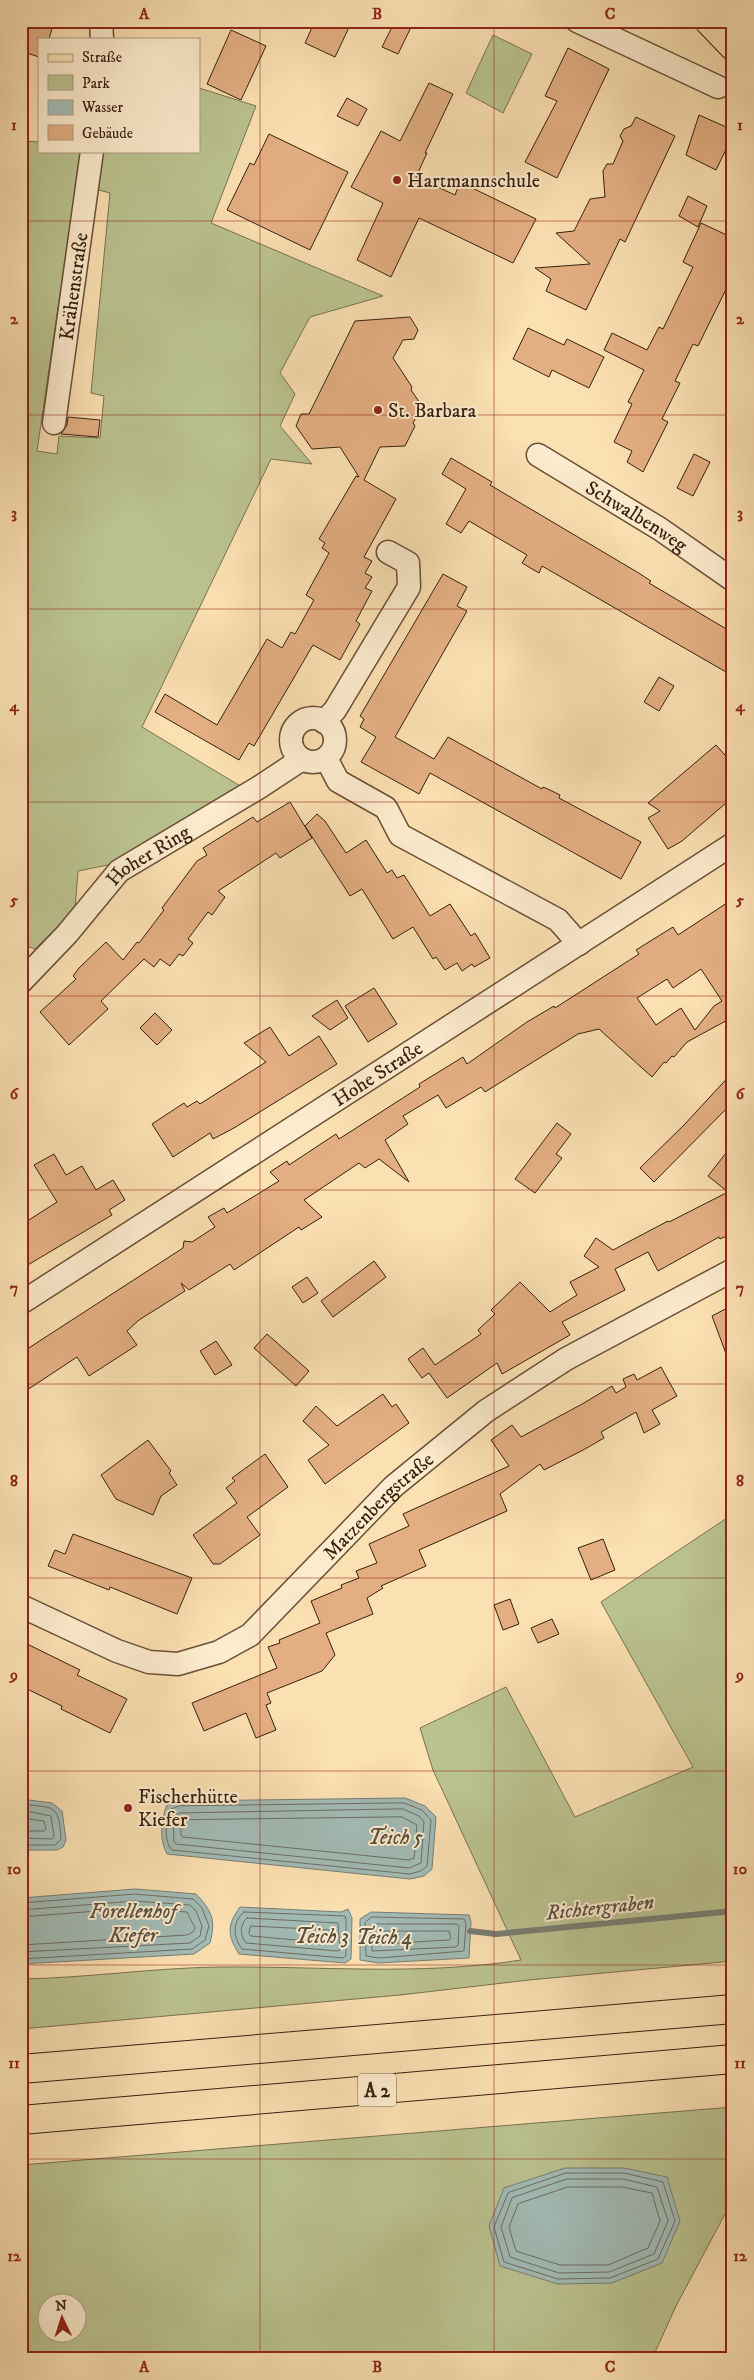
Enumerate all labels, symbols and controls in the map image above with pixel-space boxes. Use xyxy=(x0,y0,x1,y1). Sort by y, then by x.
text: A xyxy=(138,4,150,24)
text: B xyxy=(372,4,382,24)
text: C xyxy=(605,4,615,24)
legend xyxy=(38,38,200,152)
text: Straße xyxy=(82,48,122,67)
text: Park xyxy=(82,74,111,93)
text: Wasser xyxy=(81,98,123,117)
text: 1 xyxy=(11,115,17,135)
text: 1 xyxy=(737,115,743,135)
text: Gebäude xyxy=(82,124,133,143)
place label: Hartmannschule xyxy=(407,169,540,194)
marker: Hartmannschule xyxy=(391,174,403,186)
street label: Krähenstraße xyxy=(55,231,94,342)
text: 2 xyxy=(10,309,19,329)
text: 2 xyxy=(736,309,745,329)
place label: St. Barbara xyxy=(388,399,477,424)
marker: St. Barbara xyxy=(372,404,384,416)
street label: Schwalbenweg xyxy=(580,476,692,558)
text: 3 xyxy=(11,503,17,523)
text: 3 xyxy=(737,503,743,523)
text: 4 xyxy=(8,696,19,716)
text: 4 xyxy=(734,696,745,716)
street label: Hoher Ring xyxy=(101,820,195,891)
text: 5 xyxy=(9,890,18,910)
text: 5 xyxy=(735,890,744,910)
street label: Hohe Straße xyxy=(328,1036,428,1113)
text: 6 xyxy=(10,1084,20,1104)
text: 6 xyxy=(736,1084,746,1104)
text: 7 xyxy=(10,1278,18,1298)
text: 7 xyxy=(736,1278,744,1298)
street label: Matzenbergstraße xyxy=(318,1448,439,1566)
text: 8 xyxy=(10,1471,18,1491)
text: 8 xyxy=(736,1471,744,1491)
text: 9 xyxy=(9,1665,18,1685)
text: 9 xyxy=(735,1665,744,1685)
place label: Fischerhütte Kiefer xyxy=(138,1785,238,1833)
marker: Fischerhütte Kiefer xyxy=(122,1802,134,1814)
water label: Teich 5 xyxy=(368,1825,423,1851)
text: 10 xyxy=(7,1859,22,1879)
text: 10 xyxy=(733,1859,748,1879)
water label: Richtergraben xyxy=(544,1889,656,1927)
water label: Forellenhof Kiefer xyxy=(89,1899,182,1949)
water label: Teich 3 xyxy=(295,1924,349,1950)
water label: Teich 4 xyxy=(356,1925,412,1951)
text: 11 xyxy=(8,2053,20,2073)
text: 11 xyxy=(734,2053,746,2073)
road number: A 2 xyxy=(358,2074,396,2106)
text: 12 xyxy=(7,2246,22,2266)
text: 12 xyxy=(733,2246,748,2266)
north arrow xyxy=(38,2292,88,2342)
text: N xyxy=(55,2297,68,2315)
text: A xyxy=(138,2357,150,2377)
text: B xyxy=(372,2357,382,2377)
text: C xyxy=(605,2357,615,2377)

